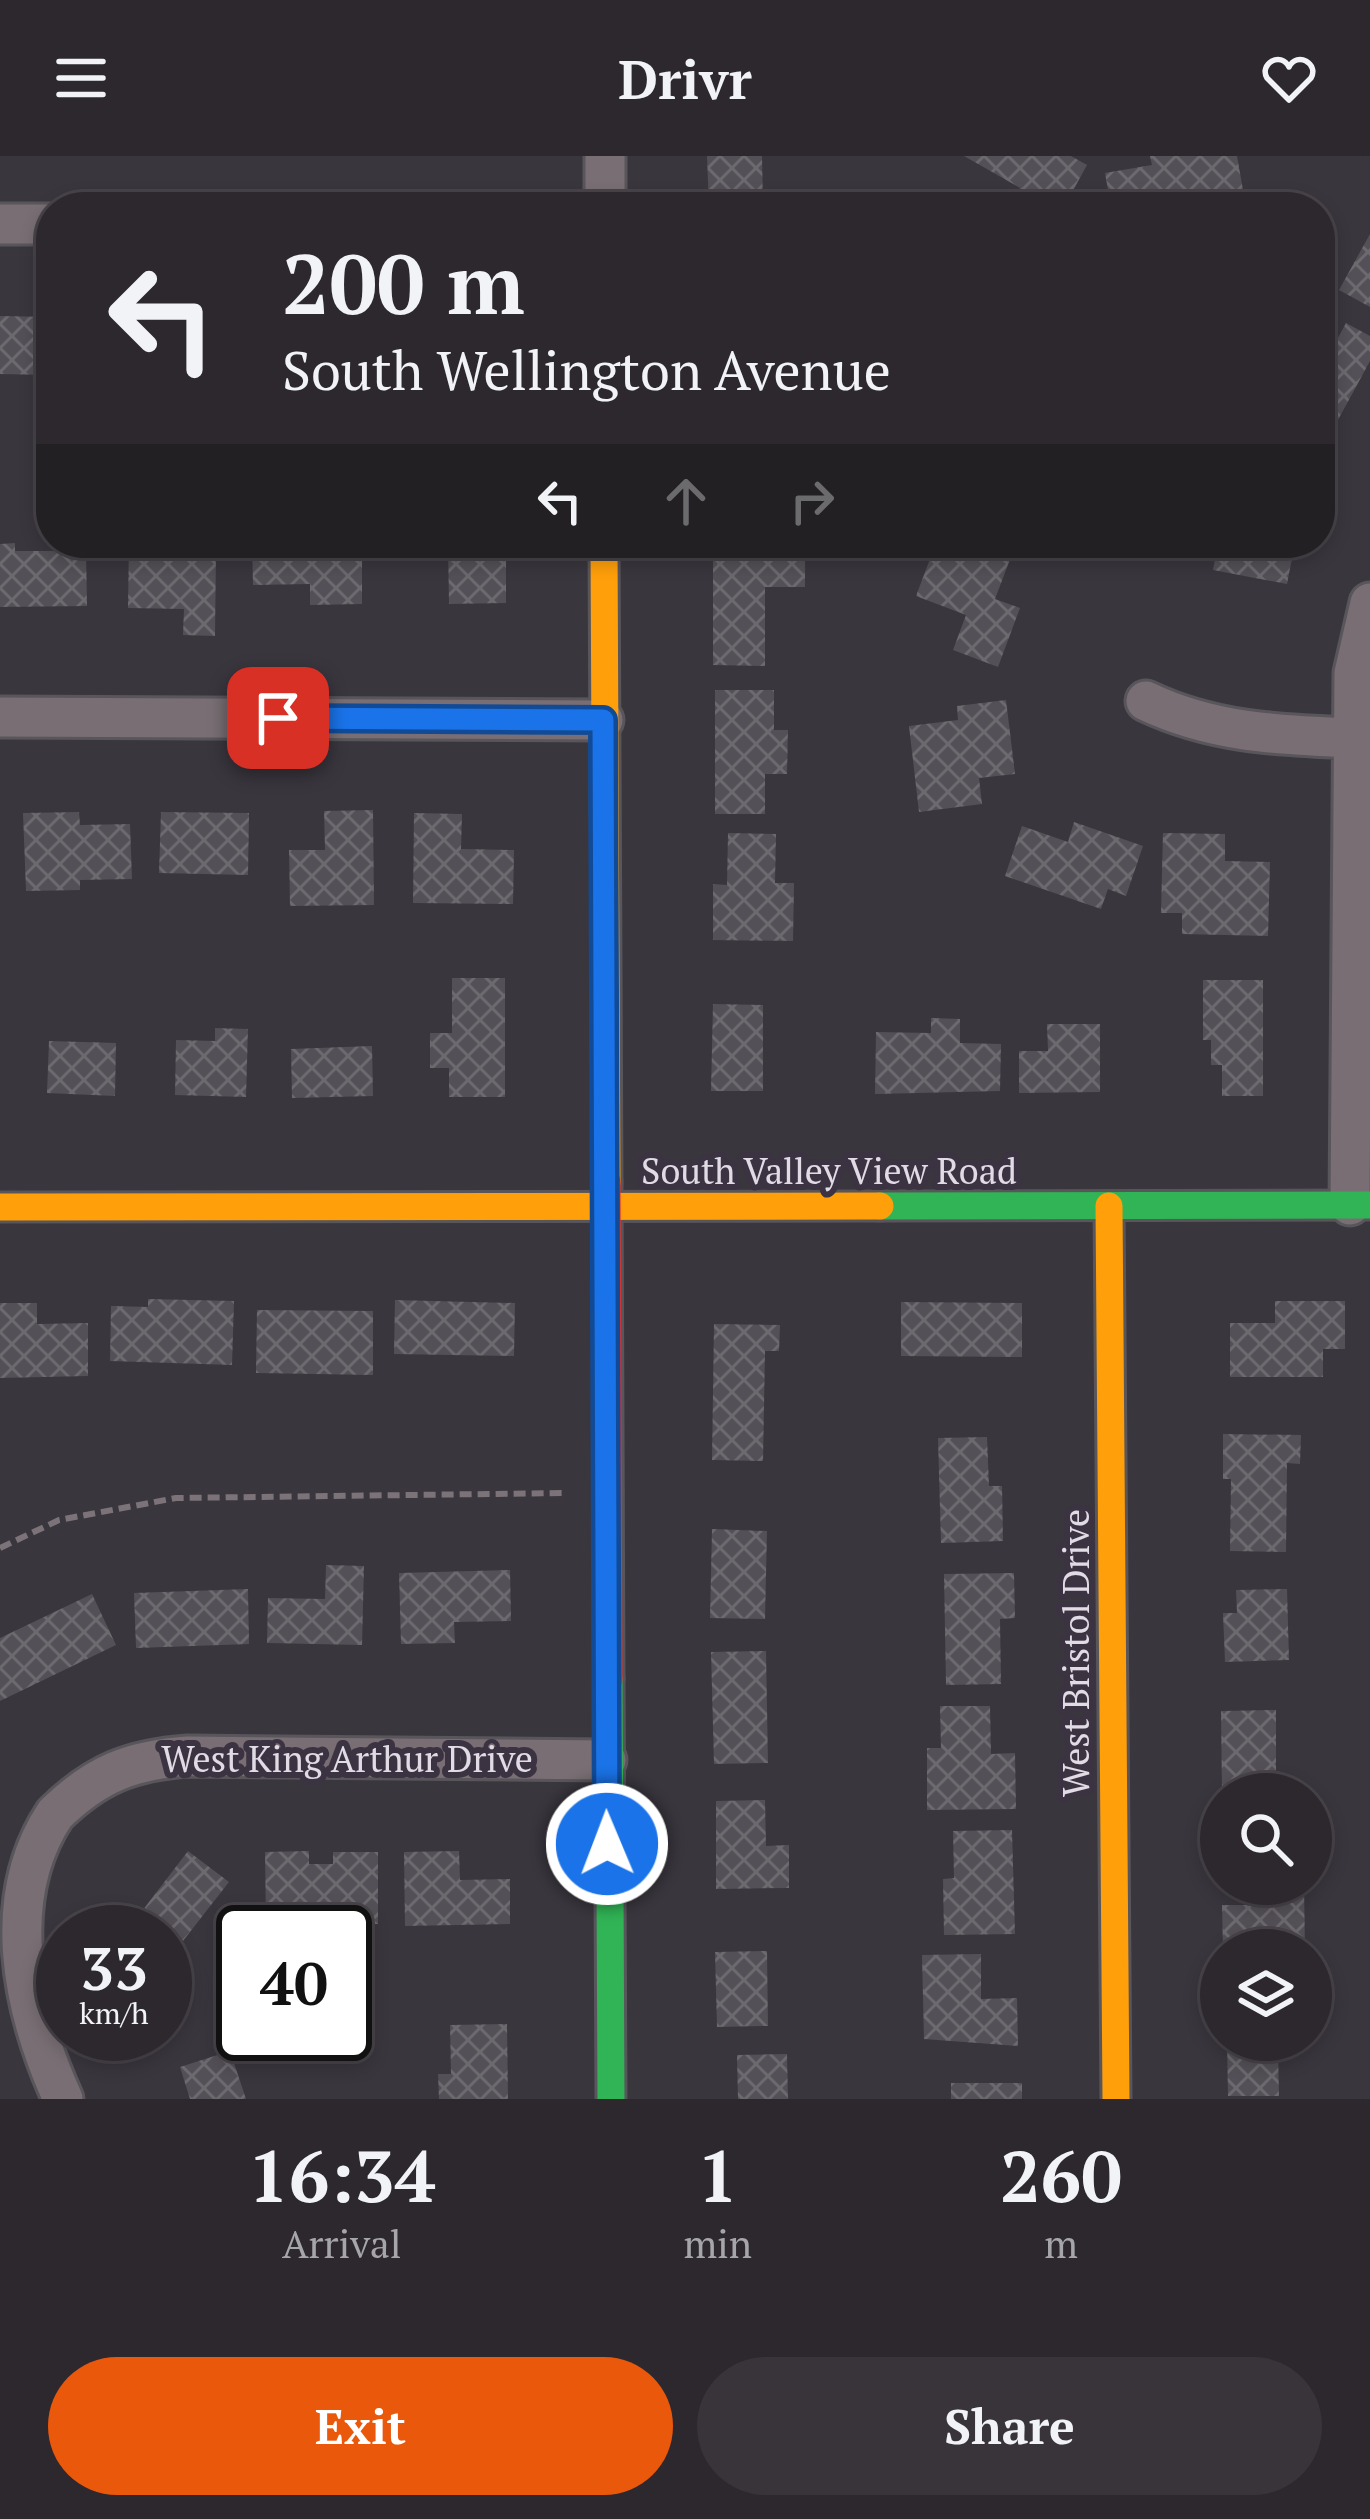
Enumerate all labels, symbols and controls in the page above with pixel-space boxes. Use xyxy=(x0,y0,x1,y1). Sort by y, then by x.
text: Drivr xyxy=(618,43,752,114)
icon: menu xyxy=(48,45,114,111)
icon: heart xyxy=(1256,45,1322,111)
text: 200 m xyxy=(282,227,525,338)
icon: left xyxy=(84,240,240,396)
text: South Wellington Avenue xyxy=(282,334,891,405)
icon: left xyxy=(527,468,593,534)
icon: ahead xyxy=(653,468,719,534)
icon: right xyxy=(779,468,845,534)
pin xyxy=(227,667,329,769)
icon: arrive xyxy=(245,685,311,751)
street label: South Valley View Road xyxy=(641,1147,1017,1194)
street label: West Bristol Drive xyxy=(1052,1509,1099,1797)
street label: West King Arthur Drive xyxy=(161,1735,533,1782)
map controls xyxy=(1200,1773,1332,2061)
button: search xyxy=(1200,1773,1332,1905)
position arrow xyxy=(544,1781,670,1907)
speed limit sign: 40 xyxy=(216,1905,372,2061)
text: 33 xyxy=(80,1928,148,2007)
button: layers xyxy=(1200,1929,1332,2061)
text: km/h xyxy=(79,1993,149,2033)
text: 16:34 xyxy=(248,2127,435,2223)
text: 1 xyxy=(697,2127,738,2223)
text: 260 xyxy=(1000,2127,1122,2223)
text: Arrival xyxy=(282,2217,401,2269)
text: min xyxy=(683,2217,752,2269)
text: m xyxy=(1044,2217,1078,2269)
button: Exit xyxy=(48,2357,673,2495)
button: Share xyxy=(697,2357,1322,2495)

